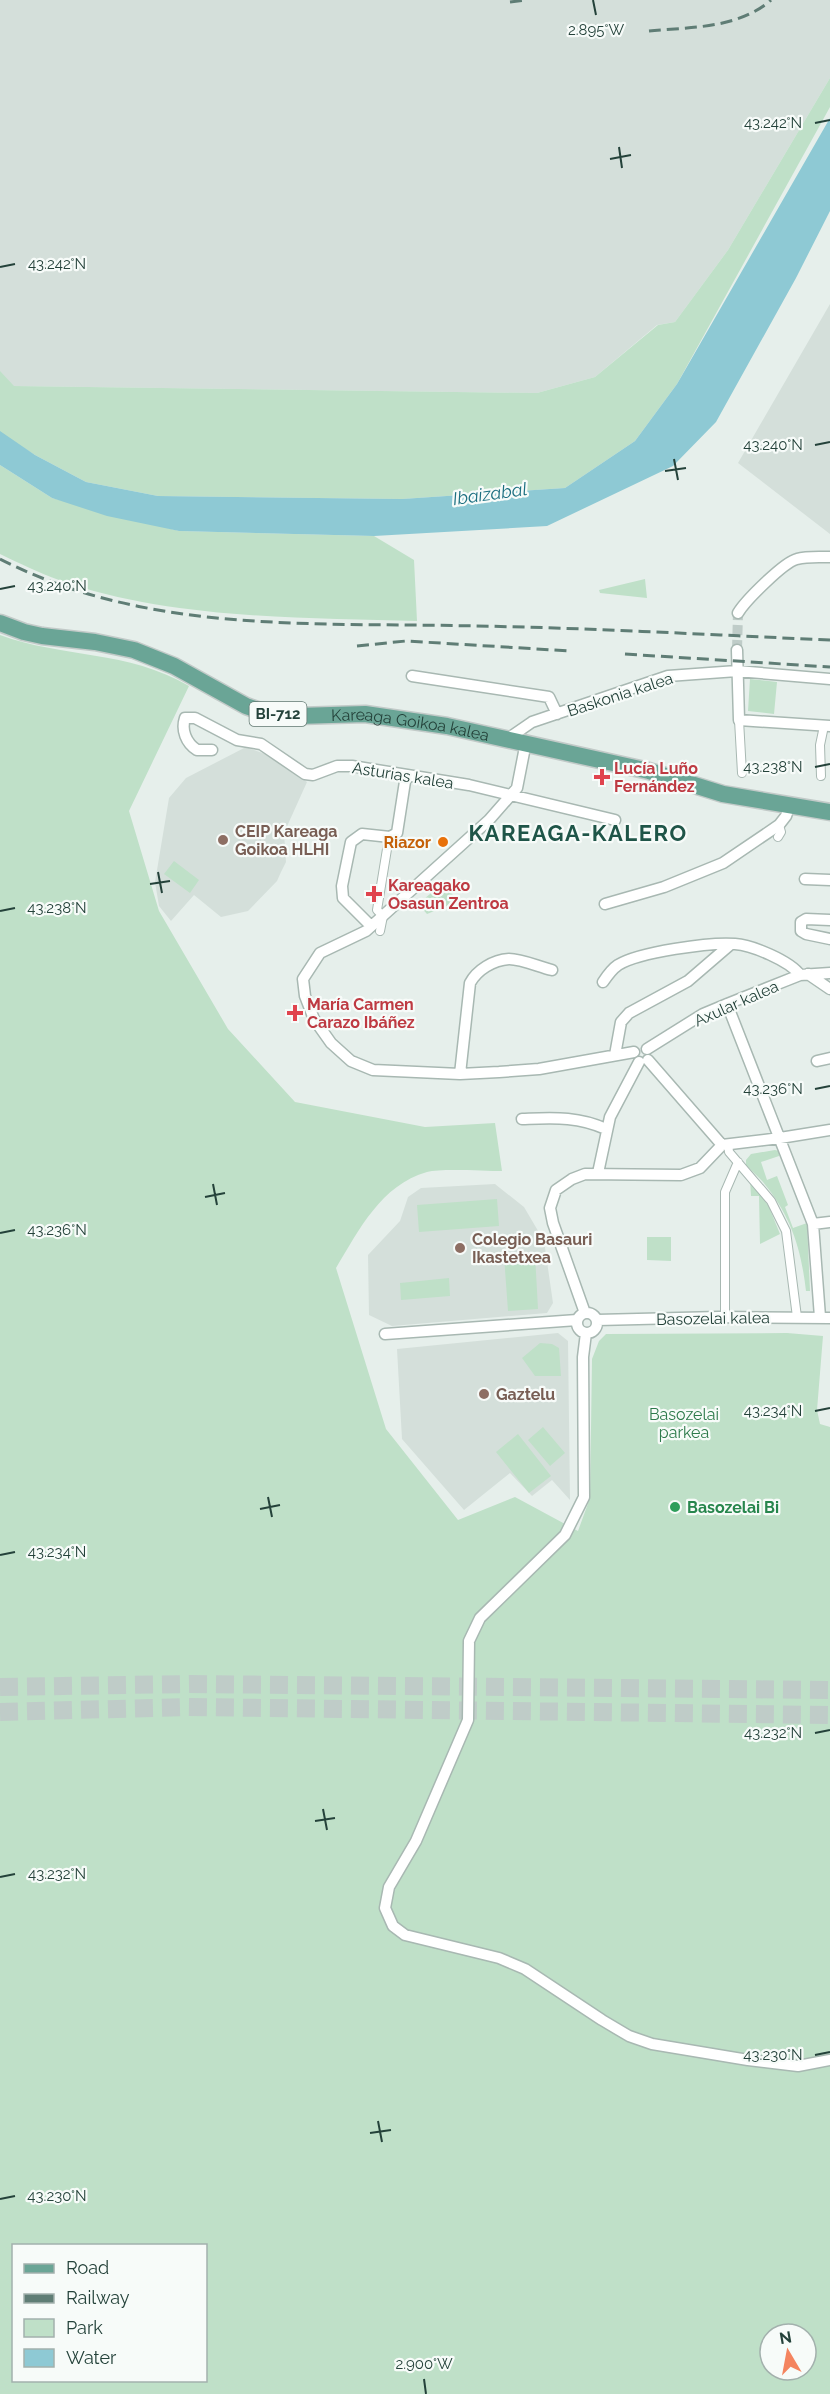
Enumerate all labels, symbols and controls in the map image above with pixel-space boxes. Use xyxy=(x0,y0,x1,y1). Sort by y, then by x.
text: 2.895°W xyxy=(568,21,624,39)
text: 43.242°N xyxy=(744,114,802,132)
text: 43.242°N xyxy=(28,255,86,273)
text: 43.240°N xyxy=(743,436,803,454)
water label: Ibaizabal xyxy=(451,478,529,509)
text: 43.240°N xyxy=(27,577,87,595)
street label: Baskonia kalea xyxy=(565,668,675,720)
road number: BI-712 xyxy=(250,702,306,726)
street label: Kareaga Goikoa kalea xyxy=(331,705,491,745)
street label: Asturias kalea xyxy=(351,758,455,793)
text: 43.238°N xyxy=(743,758,803,776)
place label: Lucía Luño Fernández xyxy=(614,759,698,796)
marker: Lucía Luño Fernández xyxy=(595,770,609,784)
district label: KAREAGA-KALERO xyxy=(468,820,688,846)
place label: CEIP Kareaga Goikoa HLHI xyxy=(235,822,338,859)
marker: CEIP Kareaga Goikoa HLHI xyxy=(216,833,230,847)
place label: Riazor xyxy=(384,833,431,852)
marker: Riazor xyxy=(436,835,450,849)
place label: Kareagako Osasun Zentroa xyxy=(388,876,509,913)
marker: Kareagako Osasun Zentroa xyxy=(365,885,383,903)
text: 43.238°N xyxy=(27,899,87,917)
street label: Axular kalea xyxy=(691,976,781,1031)
place label: María Carmen Carazo Ibáñez xyxy=(307,995,415,1032)
marker: María Carmen Carazo Ibáñez xyxy=(288,1006,302,1020)
text: 43.236°N xyxy=(743,1080,803,1098)
text: 43.236°N xyxy=(27,1221,87,1239)
place label: Colegio Basauri Ikastetxea xyxy=(472,1230,592,1267)
marker: Colegio Basauri Ikastetxea xyxy=(453,1241,467,1255)
street label: Basozelai kalea xyxy=(656,1308,770,1329)
place label: Gaztelu xyxy=(496,1385,555,1404)
marker: Gaztelu xyxy=(477,1387,491,1401)
text: 43.234°N xyxy=(744,1402,802,1420)
park label: Basozelai parkea xyxy=(649,1405,719,1442)
place label: Basozelai Bi xyxy=(687,1498,779,1517)
marker: Basozelai Bi xyxy=(668,1500,682,1514)
text: 43.234°N xyxy=(28,1543,86,1561)
text: 43.232°N xyxy=(744,1724,802,1742)
text: 43.232°N xyxy=(28,1865,86,1883)
text: 43.230°N xyxy=(743,2046,803,2064)
text: 43.230°N xyxy=(27,2187,87,2205)
legend xyxy=(12,2244,207,2382)
text: Road xyxy=(66,2257,109,2278)
text: Railway xyxy=(66,2287,130,2308)
text: Park xyxy=(66,2317,103,2338)
north arrow xyxy=(758,2322,818,2382)
text: N xyxy=(778,2327,793,2348)
text: Water xyxy=(66,2347,117,2368)
text: 2.900°W xyxy=(395,2355,453,2373)

